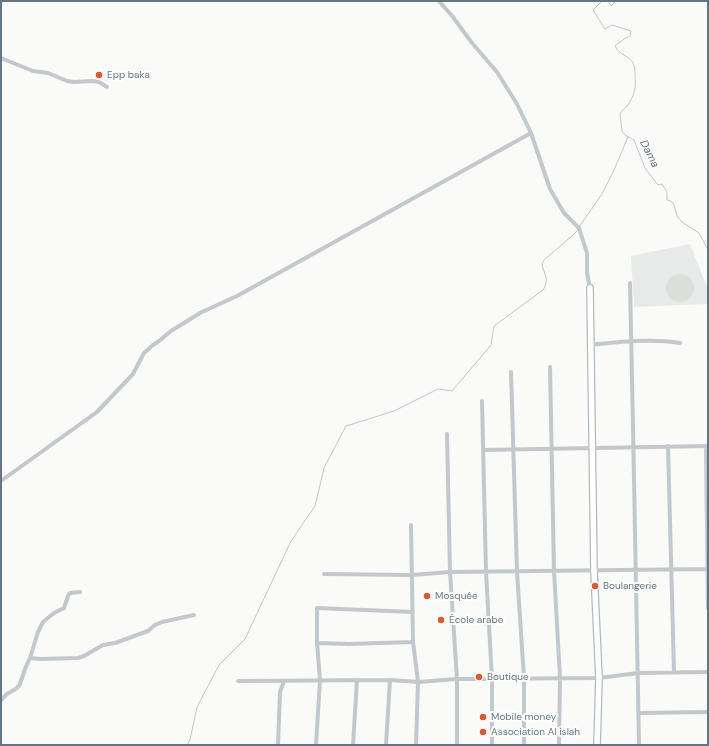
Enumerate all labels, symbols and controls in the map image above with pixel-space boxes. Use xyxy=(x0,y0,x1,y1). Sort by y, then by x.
place label: Epp baka xyxy=(107,69,150,81)
marker: Epp baka xyxy=(94,70,104,80)
water label: Dama xyxy=(636,138,662,170)
place label: Boulangerie xyxy=(603,580,657,592)
marker: Boulangerie xyxy=(590,581,600,591)
place label: Mosquée xyxy=(435,590,478,602)
marker: Mosquée xyxy=(422,591,432,601)
place label: École arabe xyxy=(449,614,503,626)
marker: École arabe xyxy=(436,615,446,625)
place label: Boutique xyxy=(487,671,529,683)
marker: Boutique xyxy=(474,672,484,682)
place label: Mobile money xyxy=(491,711,556,723)
marker: Mobile money xyxy=(478,712,488,722)
place label: Association Al islah xyxy=(491,726,580,738)
marker: Association Al islah xyxy=(478,727,488,737)

